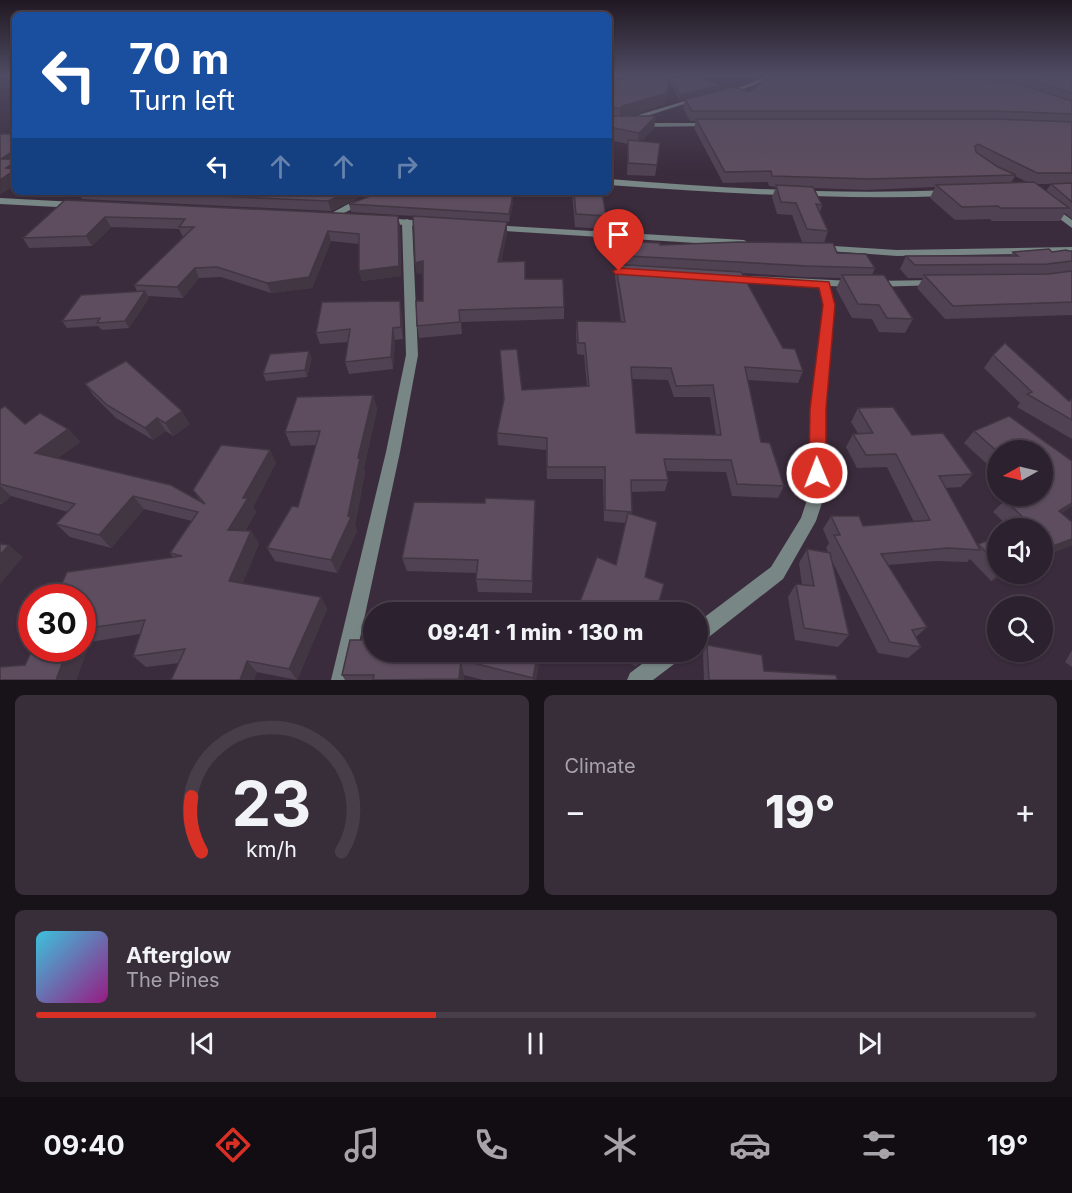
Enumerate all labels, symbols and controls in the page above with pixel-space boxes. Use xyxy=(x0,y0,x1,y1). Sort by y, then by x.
text: 70 m xyxy=(129,33,229,84)
icon: left xyxy=(30,36,108,114)
text: Turn left xyxy=(129,84,235,117)
icon: left xyxy=(201,150,234,183)
icon: ahead xyxy=(264,150,297,183)
icon: ahead xyxy=(327,150,360,183)
icon: right xyxy=(390,150,423,183)
pin xyxy=(593,209,644,271)
icon: arrive xyxy=(602,218,635,251)
north arrow xyxy=(987,440,1053,506)
map controls xyxy=(987,440,1053,662)
position arrow xyxy=(785,441,849,505)
button: sound xyxy=(987,518,1053,584)
speed limit sign: 30 xyxy=(18,584,96,662)
button: search xyxy=(987,596,1053,662)
text: 09:41 · 1 min · 130 m xyxy=(428,619,643,645)
text: Climate xyxy=(565,754,636,778)
text: 23 xyxy=(232,766,312,841)
text: 19° xyxy=(765,784,835,839)
text: − xyxy=(565,791,586,831)
text: + xyxy=(1014,791,1036,831)
text: km/h xyxy=(246,836,297,862)
text: Afterglow xyxy=(126,942,231,968)
text: The Pines xyxy=(126,968,220,992)
icon: previous xyxy=(186,1027,219,1060)
icon: pause xyxy=(519,1027,552,1060)
icon: next xyxy=(853,1027,886,1060)
icon: directions xyxy=(212,1124,254,1166)
icon: music xyxy=(341,1124,383,1166)
icon: phone xyxy=(470,1124,512,1166)
icon: climate xyxy=(599,1124,641,1166)
icon: car xyxy=(729,1124,771,1166)
icon: filters xyxy=(858,1124,900,1166)
text: 09:40 xyxy=(44,1129,125,1162)
text: 19° xyxy=(987,1129,1028,1162)

